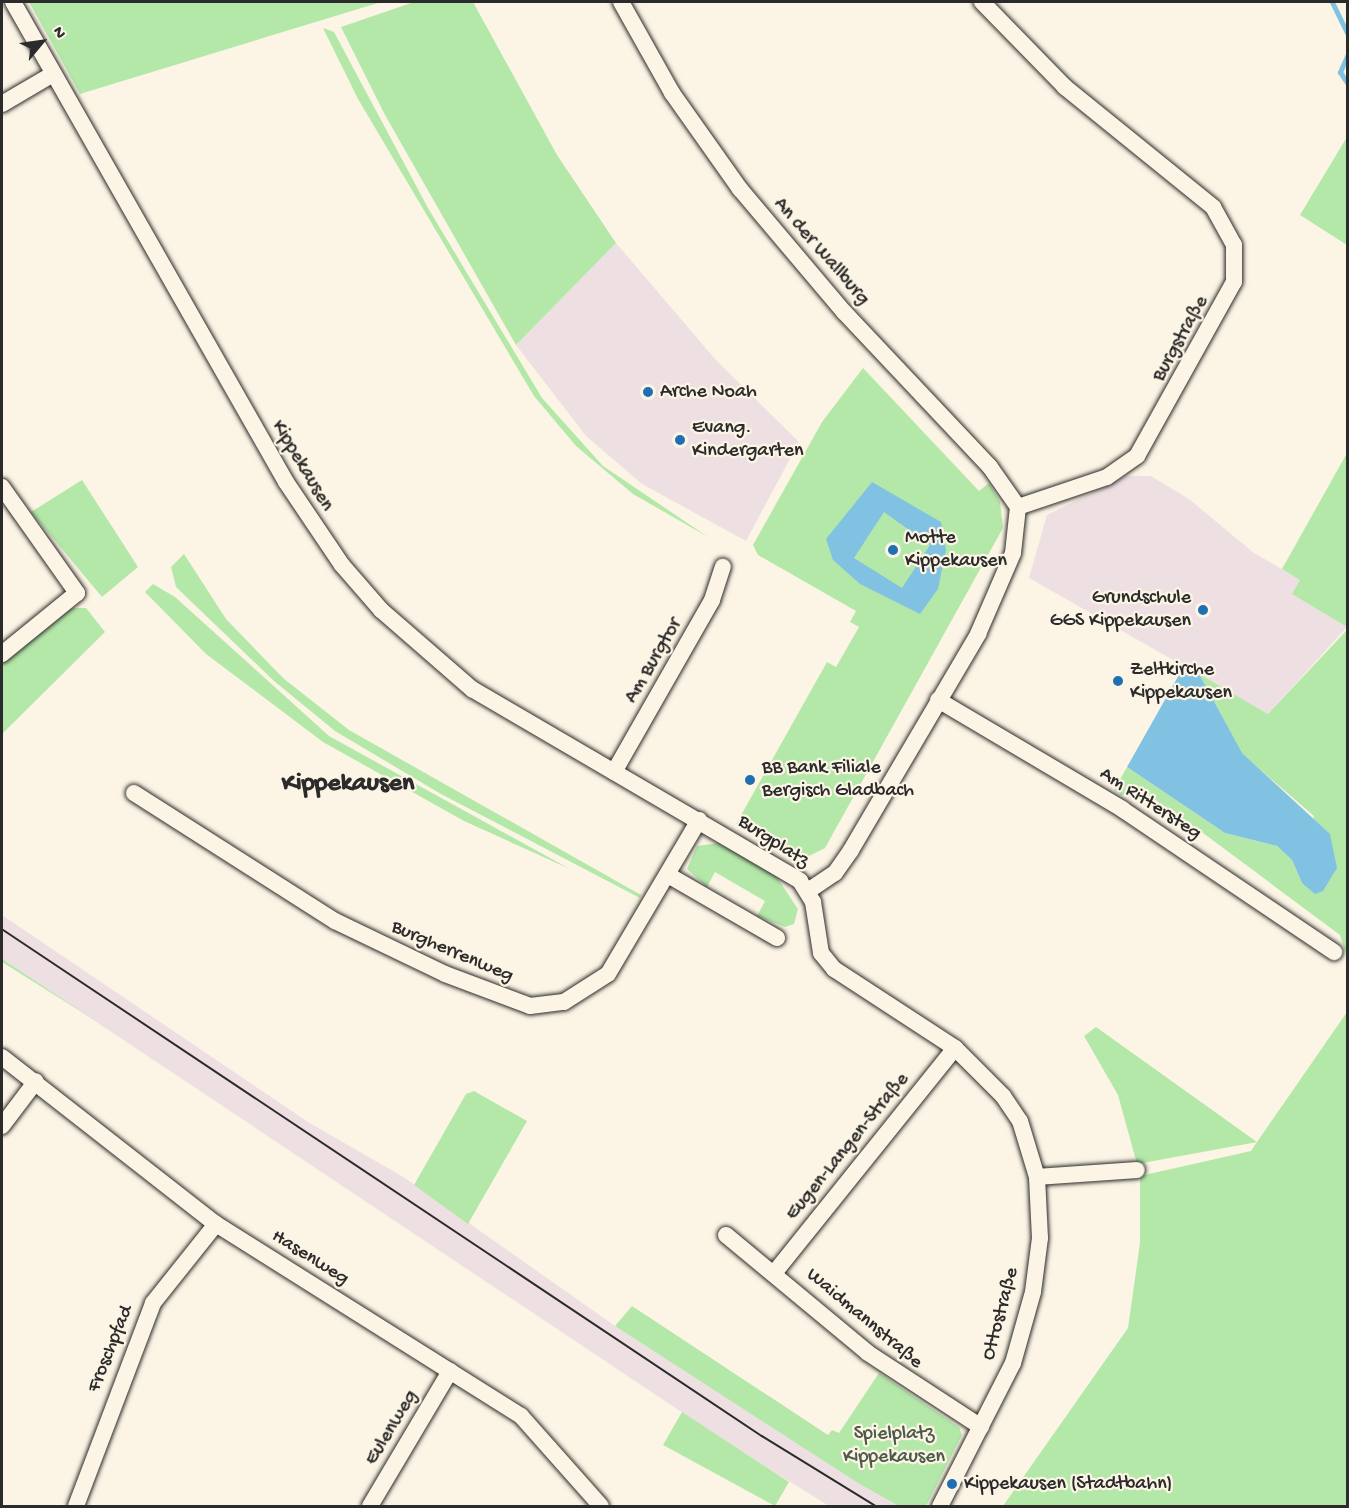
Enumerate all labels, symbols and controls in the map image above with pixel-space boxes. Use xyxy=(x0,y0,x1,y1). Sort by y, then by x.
north arrow xyxy=(12,12,72,72)
text: N xyxy=(47,24,69,42)
street label: An der Wallburg xyxy=(768,193,874,311)
street label: Burgstraße xyxy=(1148,292,1214,386)
place label: Arche Noah xyxy=(660,380,757,404)
marker: Arche Noah xyxy=(641,385,655,399)
street label: Kippekausen xyxy=(265,416,339,516)
place label: Evang. Kindergarten xyxy=(692,416,804,463)
marker: Evang. Kindergarten xyxy=(673,433,687,447)
place label: Motte Kippekausen xyxy=(905,526,1007,573)
marker: Motte Kippekausen xyxy=(886,543,900,557)
place label: Grundschule GGS Kippekausen xyxy=(1050,586,1191,633)
marker: Grundschule GGS Kippekausen xyxy=(1196,603,1210,617)
street label: Am Burgtor xyxy=(620,614,688,708)
place label: Zeltkirche Kippekausen xyxy=(1130,658,1232,705)
marker: Zeltkirche Kippekausen xyxy=(1111,674,1125,688)
place label: BB Bank Filiale Bergisch Gladbach xyxy=(762,756,914,803)
street label: Am Rittersteg xyxy=(1095,762,1205,846)
district label: Kippekausen xyxy=(282,769,414,801)
marker: BB Bank Filiale Bergisch Gladbach xyxy=(743,773,757,787)
street label: Burgplatz xyxy=(733,810,813,874)
street label: Burgherrenweg xyxy=(387,915,517,989)
street label: Eugen-Langen-Straße xyxy=(781,1068,915,1226)
street label: Hasenweg xyxy=(267,1225,353,1291)
street label: Waidmannstraße xyxy=(801,1263,927,1375)
street label: Ottostraße xyxy=(977,1265,1025,1363)
street label: Froschpfad xyxy=(83,1302,139,1396)
street label: Eulenweg xyxy=(360,1386,424,1470)
park label: Spielplatz Kippekausen xyxy=(843,1422,945,1469)
place label: Kippekausen (Stadtbahn) xyxy=(964,1472,1172,1496)
marker: Kippekausen (Stadtbahn) xyxy=(945,1477,959,1491)

